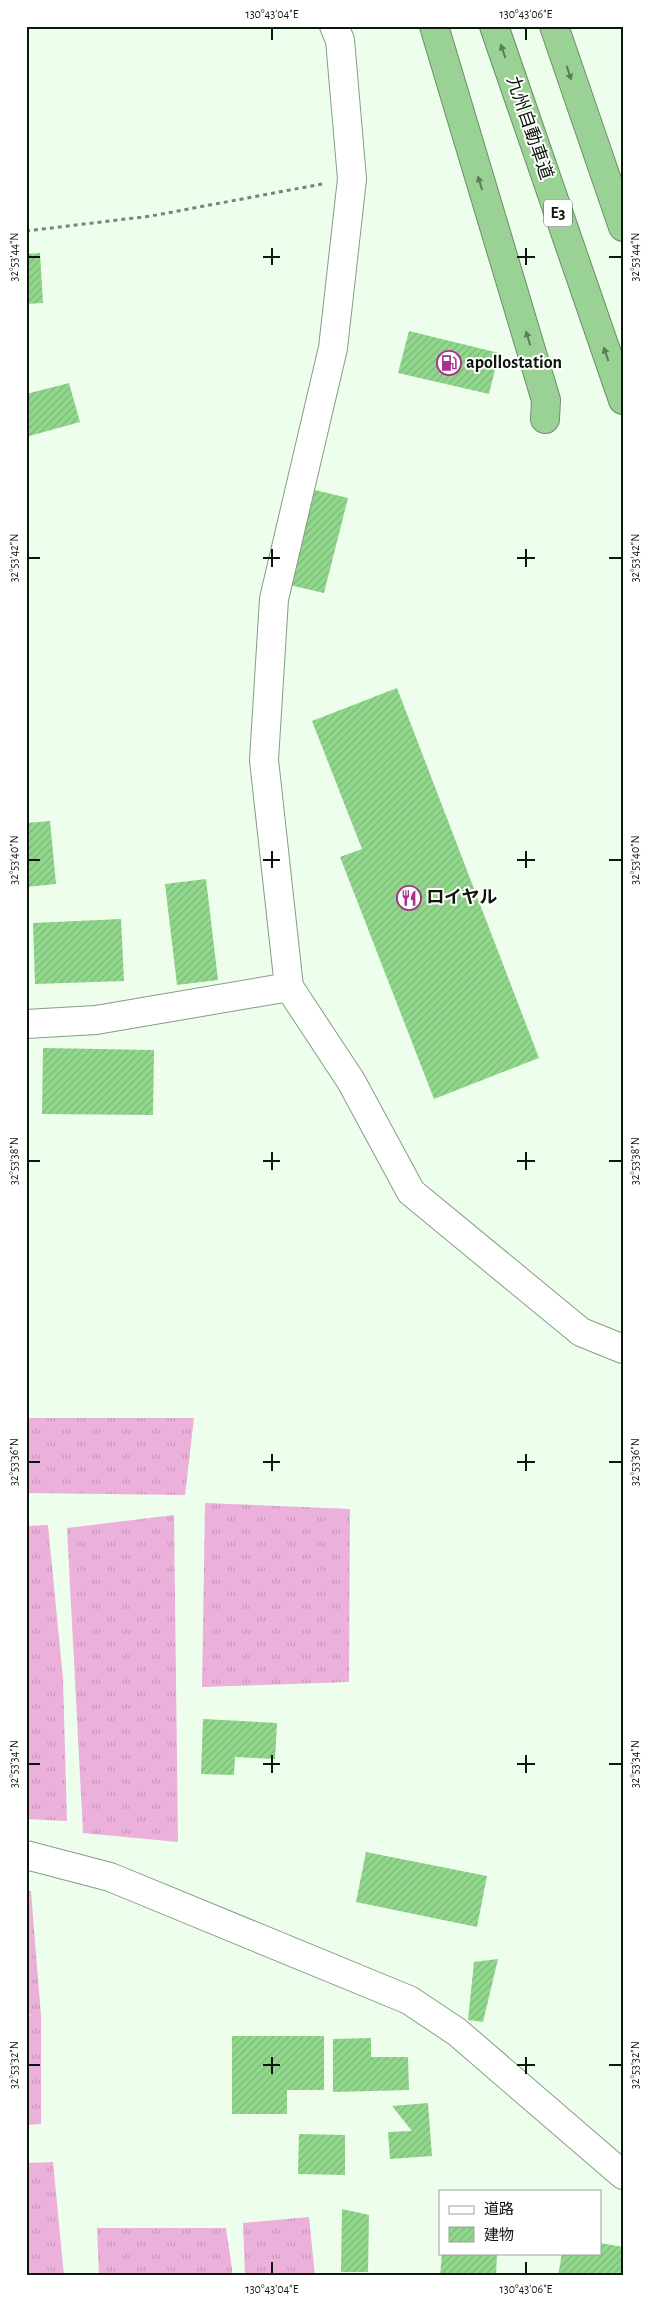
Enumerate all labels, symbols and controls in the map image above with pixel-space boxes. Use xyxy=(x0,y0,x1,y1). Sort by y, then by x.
text: 130°43'04"E xyxy=(246,8,299,20)
text: 130°43'06"E xyxy=(500,8,553,20)
one-way arrow xyxy=(499,44,506,59)
one-way arrow xyxy=(566,65,573,80)
street label: 九州自動車道 xyxy=(503,73,557,182)
one-way arrow xyxy=(476,175,484,190)
road number: E3 xyxy=(544,200,572,227)
text: 32°53'44"N xyxy=(8,233,20,281)
text: 32°53'44"N xyxy=(629,233,641,281)
one-way arrow xyxy=(523,331,531,346)
one-way arrow xyxy=(602,346,610,361)
fuel station icon: apollostation xyxy=(436,350,462,376)
place label: apollostation xyxy=(466,354,562,372)
text: 32°53'42"N xyxy=(8,534,20,582)
text: 32°53'42"N xyxy=(629,534,641,582)
text: 32°53'40"N xyxy=(8,835,20,885)
text: 32°53'40"N xyxy=(629,835,641,885)
restaurant icon: ロイヤル xyxy=(396,885,422,911)
place label: ロイヤル xyxy=(426,888,497,907)
text: 32°53'38"N xyxy=(8,1137,20,1185)
text: 32°53'38"N xyxy=(629,1137,641,1185)
text: 32°53'36"N xyxy=(8,1438,20,1486)
text: 32°53'36"N xyxy=(629,1438,641,1486)
text: 32°53'34"N xyxy=(8,1740,20,1788)
text: 32°53'34"N xyxy=(629,1740,641,1788)
text: 32°53'32"N xyxy=(8,2041,20,2089)
text: 32°53'32"N xyxy=(629,2041,641,2089)
legend xyxy=(439,2190,602,2254)
text: 道路 xyxy=(484,2201,514,2217)
text: 建物 xyxy=(484,2227,514,2243)
text: 130°43'04"E xyxy=(246,2283,299,2295)
text: 130°43'06"E xyxy=(500,2283,553,2295)

